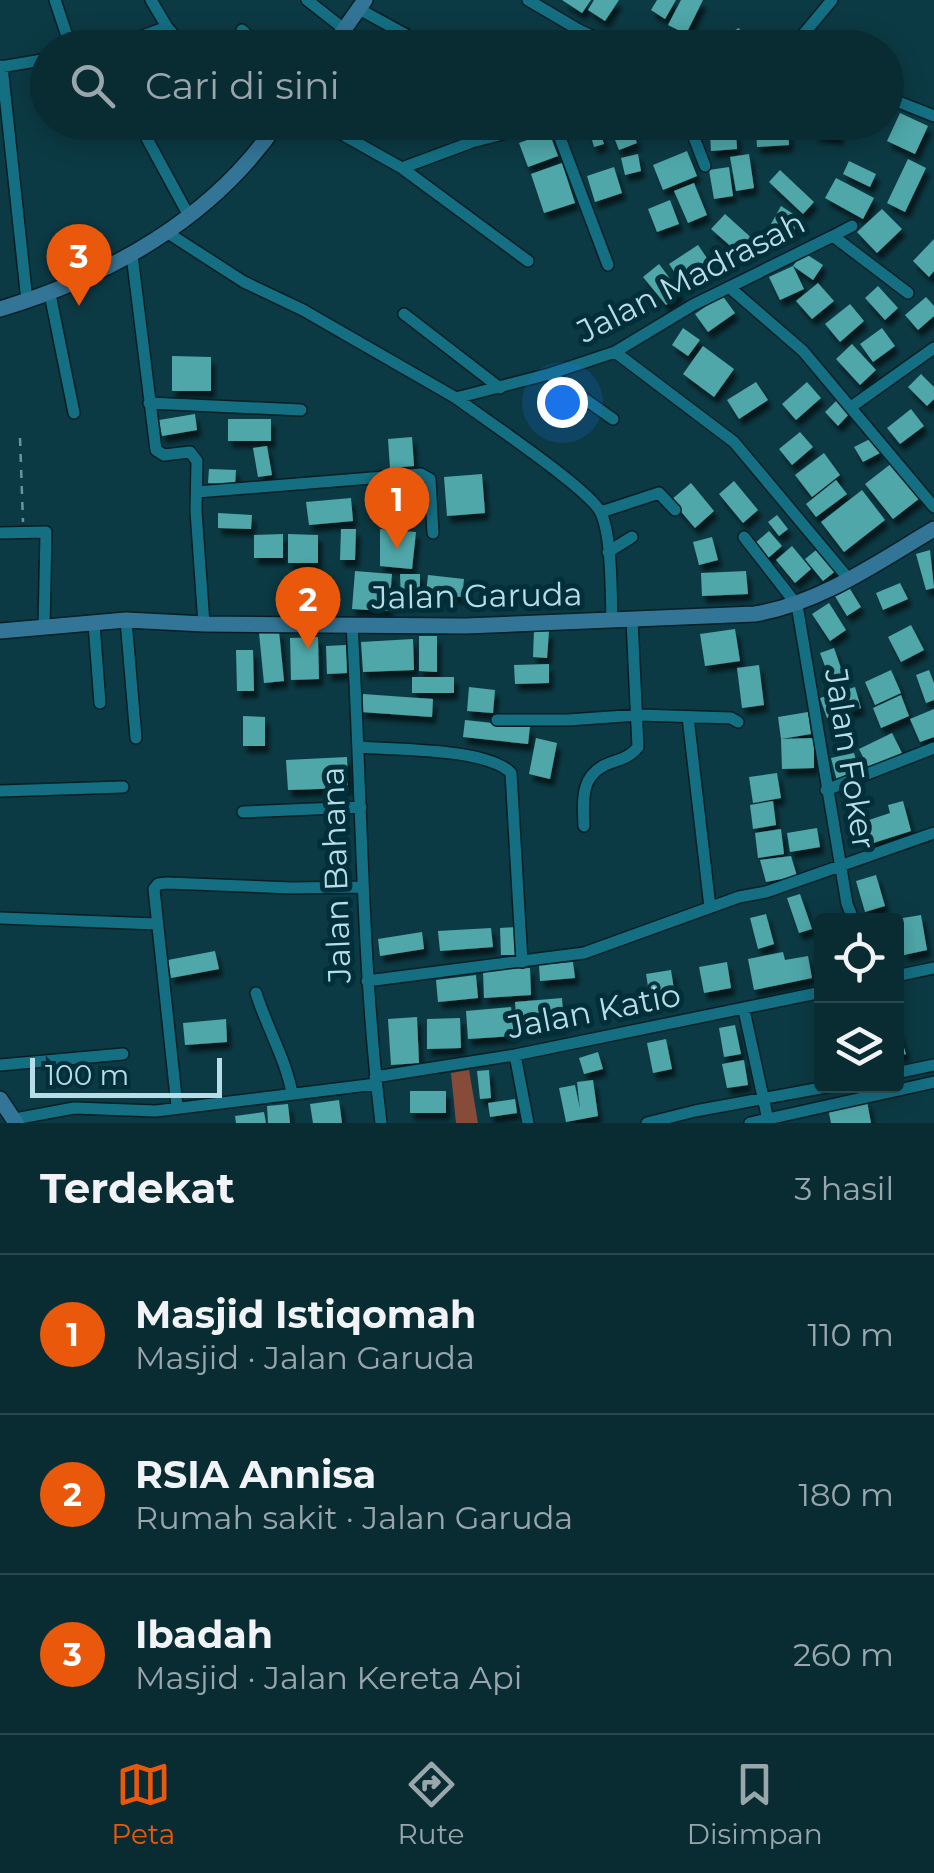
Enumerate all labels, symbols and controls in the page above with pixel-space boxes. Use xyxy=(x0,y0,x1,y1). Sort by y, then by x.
search box xyxy=(30,30,904,140)
icon: search xyxy=(65,58,120,113)
text: Cari di sini xyxy=(145,62,340,109)
street label: Jalan Madrasah xyxy=(570,202,811,351)
pin: 3 xyxy=(46,224,112,306)
your location xyxy=(537,377,588,428)
pin: 1 xyxy=(364,466,430,549)
pin: 2 xyxy=(276,566,340,649)
street label: Jalan Garuda xyxy=(370,574,583,617)
street label: Jalan Foker xyxy=(817,665,884,852)
street label: Jalan Bahana xyxy=(312,766,359,985)
map controls xyxy=(814,913,904,1093)
button: locate xyxy=(814,913,904,1003)
street label: Jalan Katio xyxy=(503,975,684,1047)
button: layers xyxy=(814,1003,904,1093)
scale bar xyxy=(30,1053,222,1098)
text: 100 m xyxy=(45,1058,129,1092)
text: Terdekat xyxy=(40,1162,235,1214)
text: 3 hasil xyxy=(794,1169,894,1208)
text: Masjid Istiqomah xyxy=(135,1291,476,1338)
text: 1 xyxy=(66,1315,79,1354)
text: 110 m xyxy=(807,1315,894,1354)
text: Masjid · Jalan Garuda xyxy=(135,1338,475,1377)
text: RSIA Annisa xyxy=(135,1451,376,1498)
text: 2 xyxy=(63,1475,82,1514)
text: 180 m xyxy=(799,1475,894,1514)
text: Rumah sakit · Jalan Garuda xyxy=(135,1498,573,1537)
text: Ibadah xyxy=(135,1611,273,1658)
text: 3 xyxy=(63,1635,82,1674)
text: 260 m xyxy=(793,1635,894,1674)
text: Masjid · Jalan Kereta Api xyxy=(135,1658,522,1697)
tab: Peta xyxy=(111,1757,175,1851)
tab: Rute xyxy=(398,1757,464,1851)
tab: Disimpan xyxy=(687,1757,823,1851)

